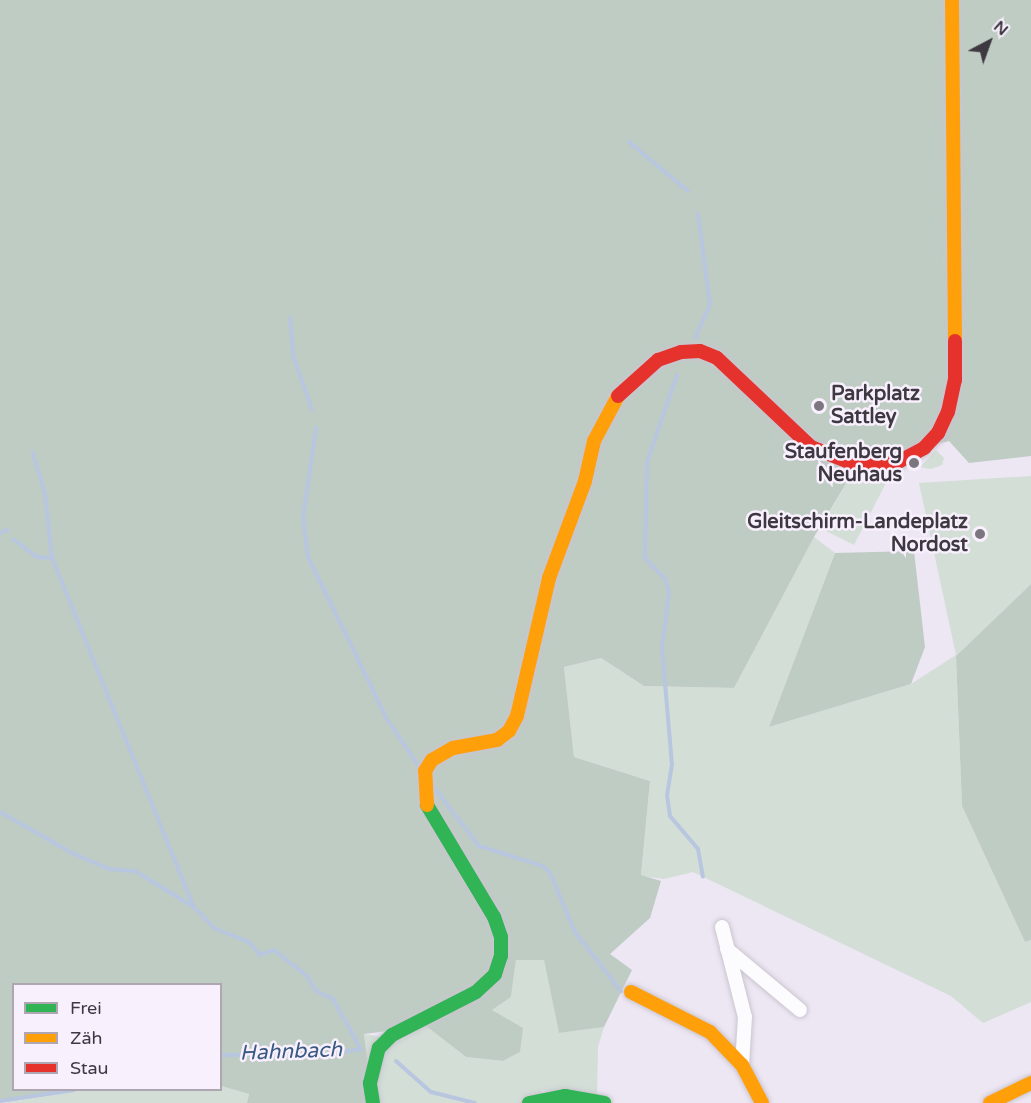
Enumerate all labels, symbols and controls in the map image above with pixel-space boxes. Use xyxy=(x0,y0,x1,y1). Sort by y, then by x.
north arrow xyxy=(959,12,1019,72)
text: N xyxy=(989,17,1012,40)
place label: Parkplatz Sattley xyxy=(831,382,920,429)
marker: Parkplatz Sattley xyxy=(812,399,826,413)
place label: Staufenberg Neuhaus xyxy=(785,440,902,487)
marker: Staufenberg Neuhaus xyxy=(907,456,921,470)
place label: Gleitschirm-Landeplatz Nordost xyxy=(747,510,968,557)
marker: Gleitschirm-Landeplatz Nordost xyxy=(973,527,987,541)
legend xyxy=(12,983,222,1091)
text: Frei xyxy=(70,997,102,1019)
text: Zäh xyxy=(70,1027,103,1049)
water label: Hahnbach xyxy=(239,1038,343,1066)
text: Stau xyxy=(70,1057,109,1079)

